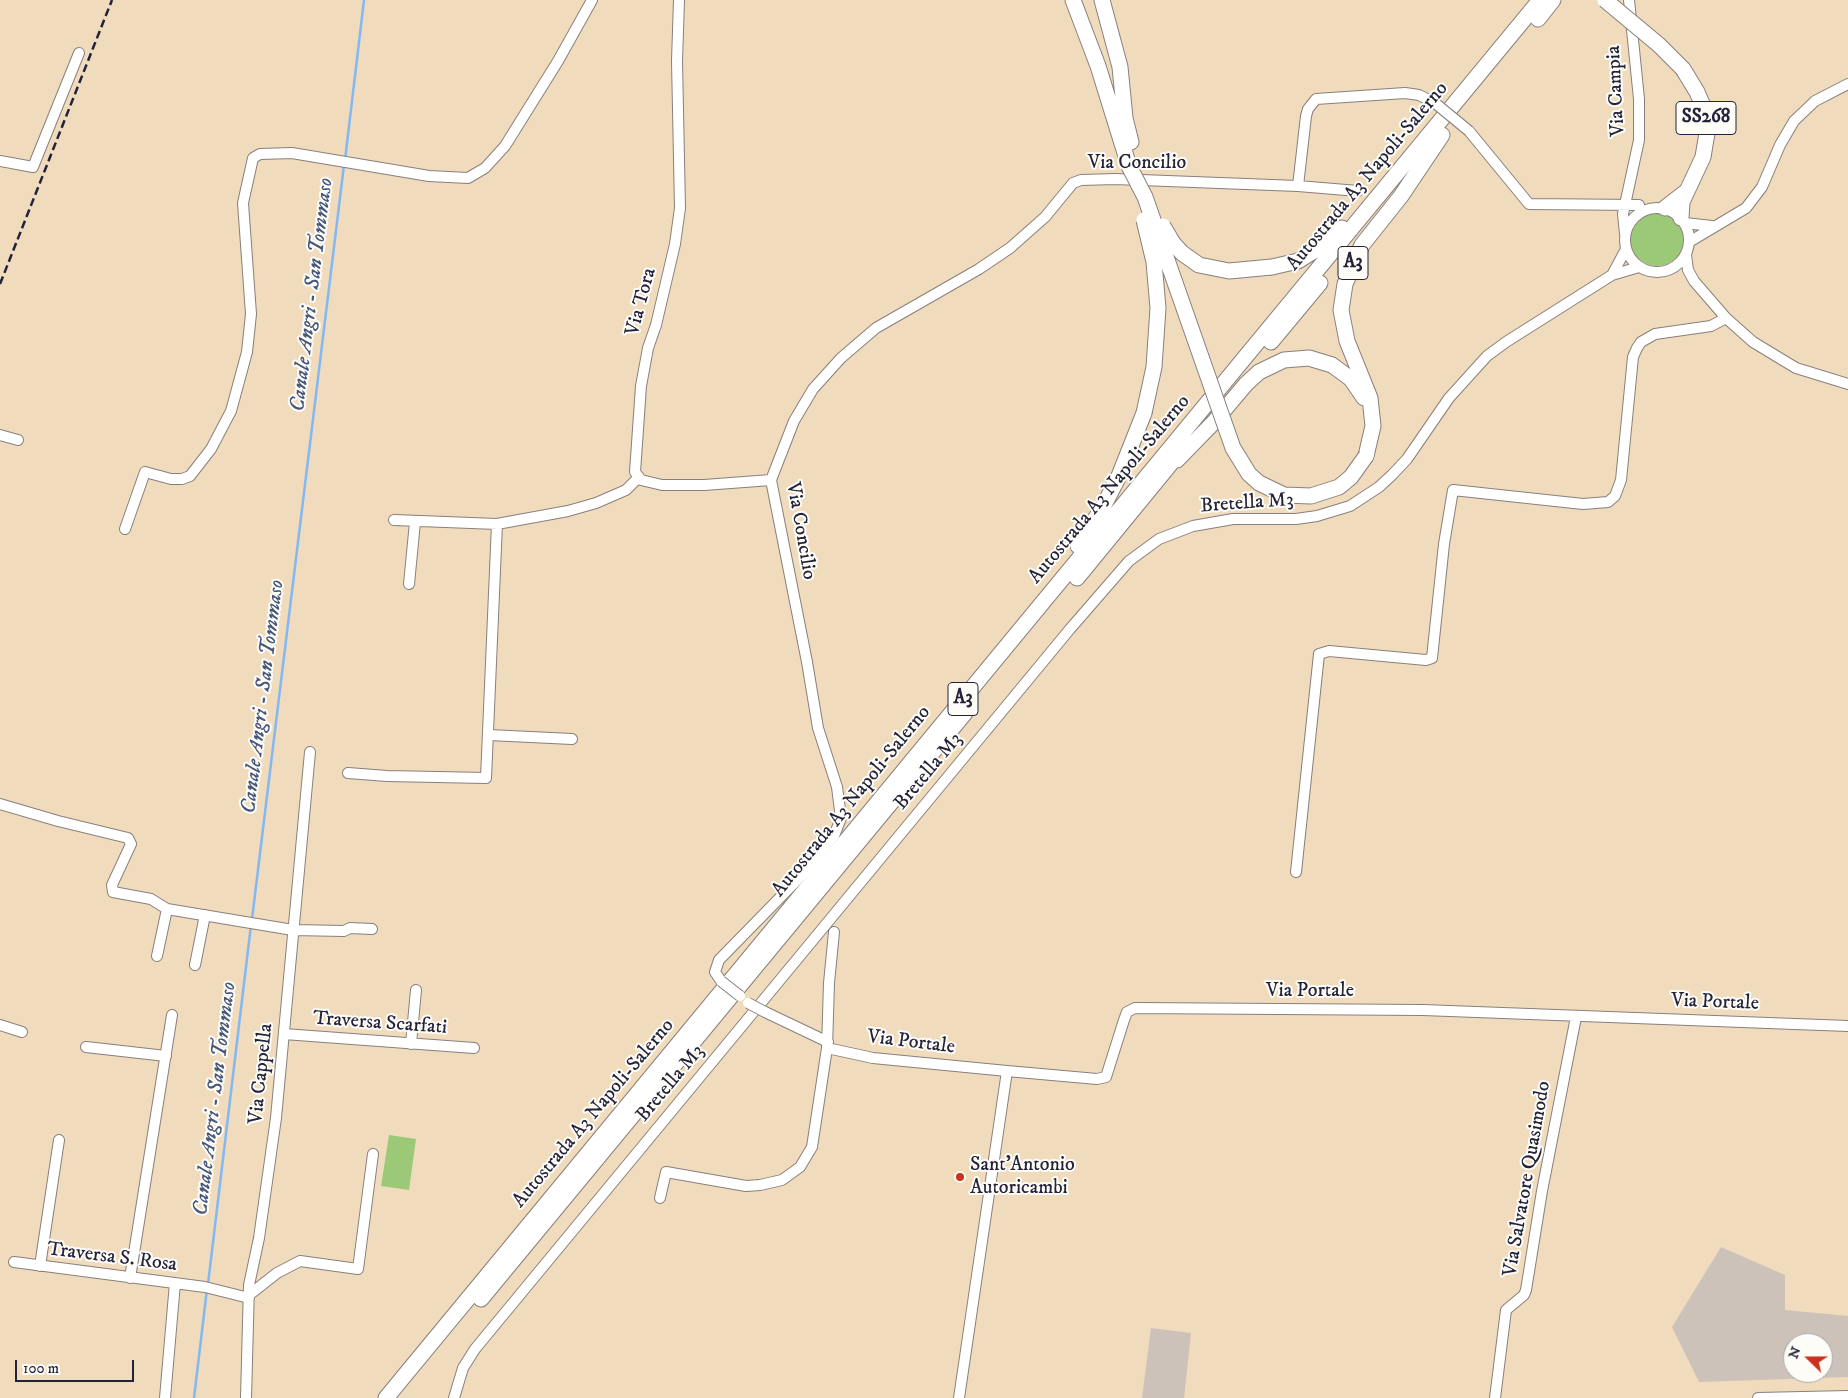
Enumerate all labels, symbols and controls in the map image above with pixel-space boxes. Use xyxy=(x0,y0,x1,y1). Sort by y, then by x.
street label: Via Campia xyxy=(1603,45,1631,137)
street label: Autostrada A3 Napoli-Salerno xyxy=(1282,78,1454,276)
road number: SS268 xyxy=(1676,102,1736,134)
street label: Via Concilio xyxy=(1088,152,1186,176)
water label: Canale Angri - San Tommaso xyxy=(286,177,340,413)
road number: A3 xyxy=(1338,247,1368,280)
street label: Via Tora xyxy=(621,266,663,338)
street label: Autostrada A3 Napoli-Salerno xyxy=(1024,391,1196,589)
street label: Via Concilio xyxy=(780,480,820,582)
street label: Bretella M3 xyxy=(1200,489,1294,519)
water label: Canale Angri - San Tommaso xyxy=(237,579,291,815)
road number: A3 xyxy=(948,682,978,716)
street label: Autostrada A3 Napoli-Salerno xyxy=(767,702,937,902)
street label: Bretella M3 xyxy=(890,728,968,816)
street label: Via Portale xyxy=(1266,980,1354,1004)
water label: Canale Angri - San Tommaso xyxy=(189,981,243,1217)
street label: Via Portale xyxy=(1671,989,1759,1017)
street label: Traversa Scarfati xyxy=(312,1007,448,1041)
street label: Autostrada A3 Napoli-Salerno xyxy=(508,1015,680,1213)
street label: Via Cappella xyxy=(245,1022,279,1126)
street label: Via Portale xyxy=(866,1026,956,1060)
street label: Bretella M3 xyxy=(632,1040,710,1128)
street label: Via Salvatore Quasimodo xyxy=(1499,1079,1557,1279)
place label: Sant'Antonio Autoricambi xyxy=(970,1154,1075,1201)
marker: Sant'Antonio Autoricambi xyxy=(954,1171,966,1183)
street label: Traversa S. Rosa xyxy=(46,1238,178,1278)
north arrow xyxy=(1783,1333,1833,1383)
text: N xyxy=(1785,1344,1806,1361)
scale bar xyxy=(18,1350,136,1382)
text: 100 m xyxy=(23,1359,59,1378)

